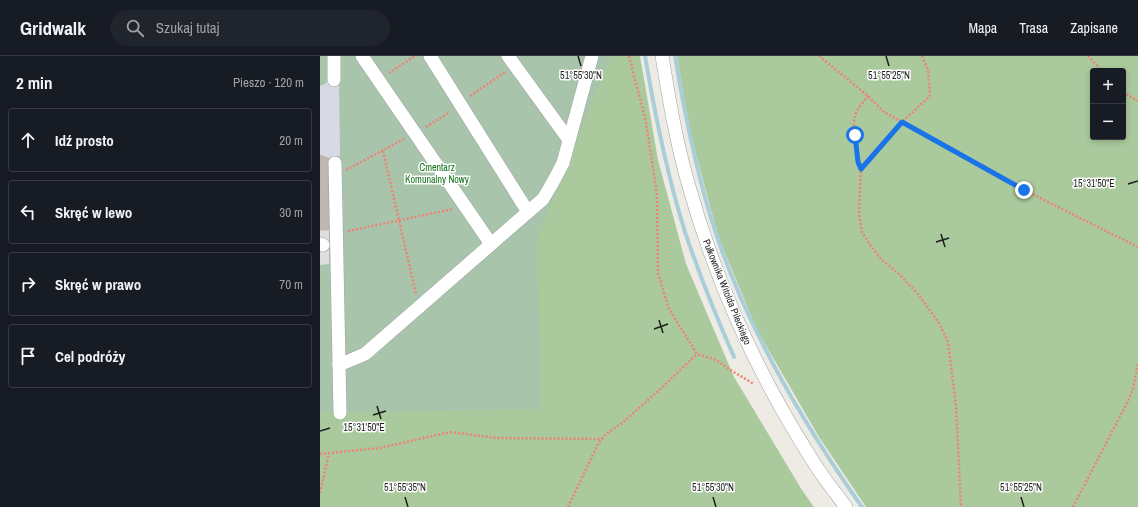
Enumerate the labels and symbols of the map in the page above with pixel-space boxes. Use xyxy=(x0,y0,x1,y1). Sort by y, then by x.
text: 51°55'30"N xyxy=(560,69,602,82)
text: 51°55'25"N xyxy=(868,69,910,82)
route start xyxy=(846,126,864,144)
park label: Cmentarz Komunalny Nowy xyxy=(405,161,470,186)
text: 15°31'50"E xyxy=(1073,177,1115,190)
route end xyxy=(1015,181,1033,199)
street label: Pułkownika Witolda Pileckiego xyxy=(700,237,754,347)
text: 15°31'50"E xyxy=(343,421,385,434)
text: 51°55'35"N xyxy=(384,481,426,494)
text: 51°55'30"N xyxy=(692,481,734,494)
text: 51°55'25"N xyxy=(1000,481,1042,494)

